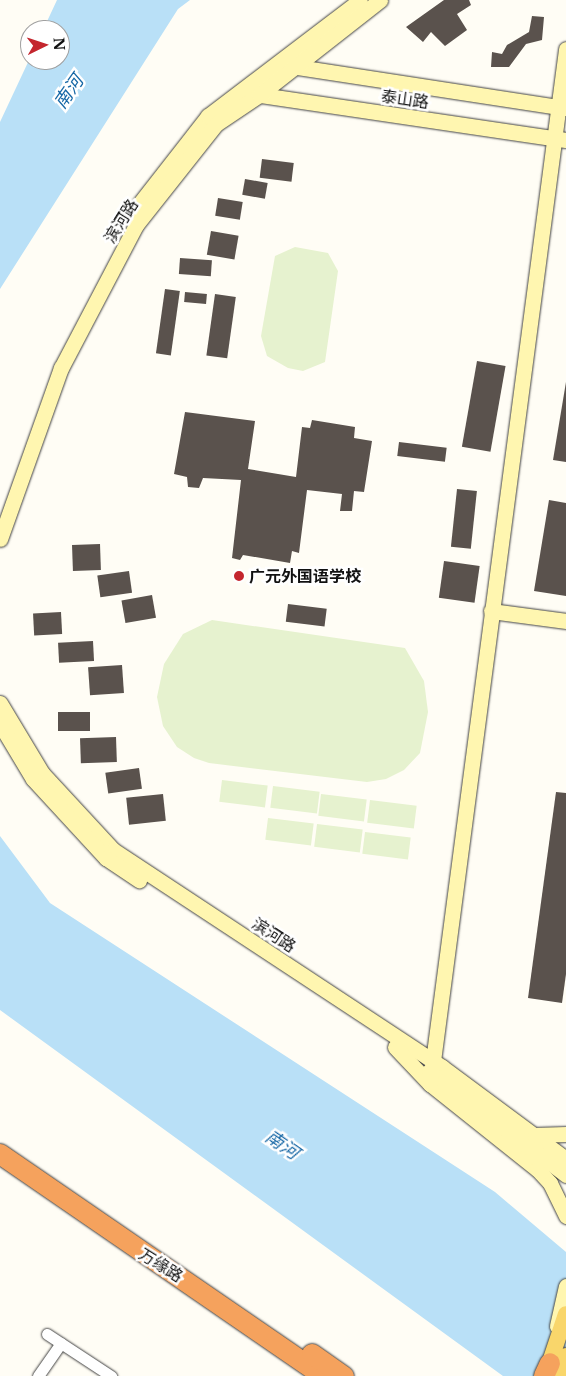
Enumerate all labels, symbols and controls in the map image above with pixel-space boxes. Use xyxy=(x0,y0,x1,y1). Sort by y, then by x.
north arrow xyxy=(20,20,70,70)
text: N xyxy=(50,37,68,51)
water label: 南河 xyxy=(50,71,88,113)
street label: 泰山路 xyxy=(380,86,430,112)
street label: 滨河路 xyxy=(100,196,142,246)
place label: 广元外国语学校 xyxy=(249,566,361,586)
marker: 广元外国语学校 xyxy=(233,570,245,582)
street label: 滨河路 xyxy=(249,914,299,956)
water label: 南河 xyxy=(261,1126,303,1164)
street label: 万缘路 xyxy=(136,1244,186,1286)

